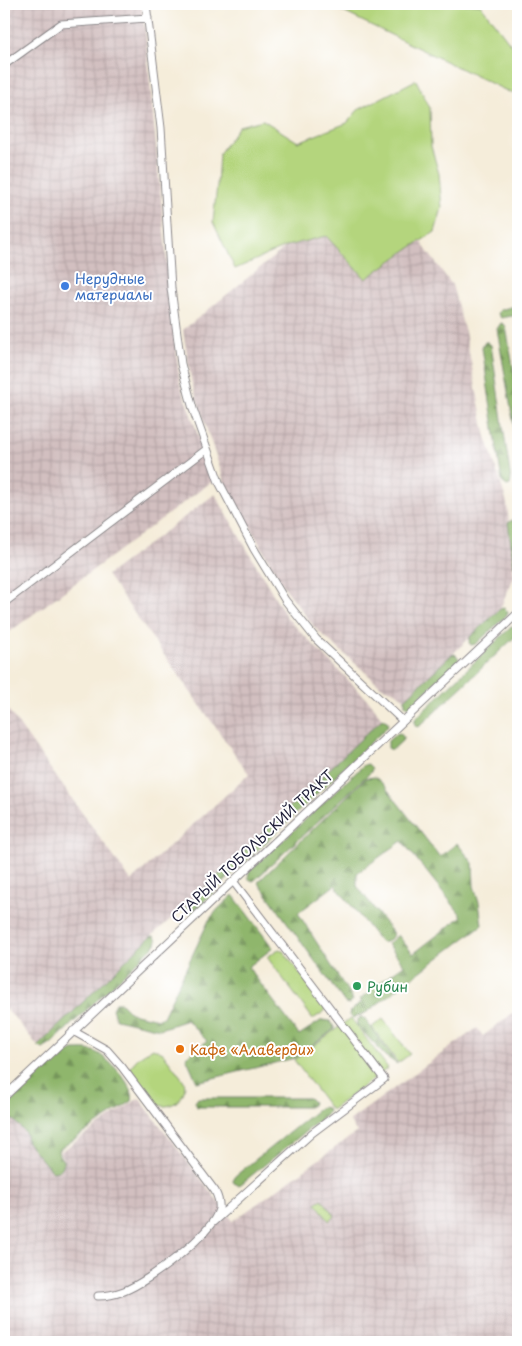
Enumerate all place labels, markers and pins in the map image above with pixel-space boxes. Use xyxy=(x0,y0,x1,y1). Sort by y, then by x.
place label: Нерудные материалы xyxy=(75,268,152,305)
marker: Нерудные материалы xyxy=(59,280,71,292)
place label: Рубин xyxy=(367,976,408,997)
marker: Рубин xyxy=(351,980,363,992)
place label: Кафе «Алаверди» xyxy=(190,1039,314,1060)
marker: Кафе «Алаверди» xyxy=(174,1043,186,1055)

